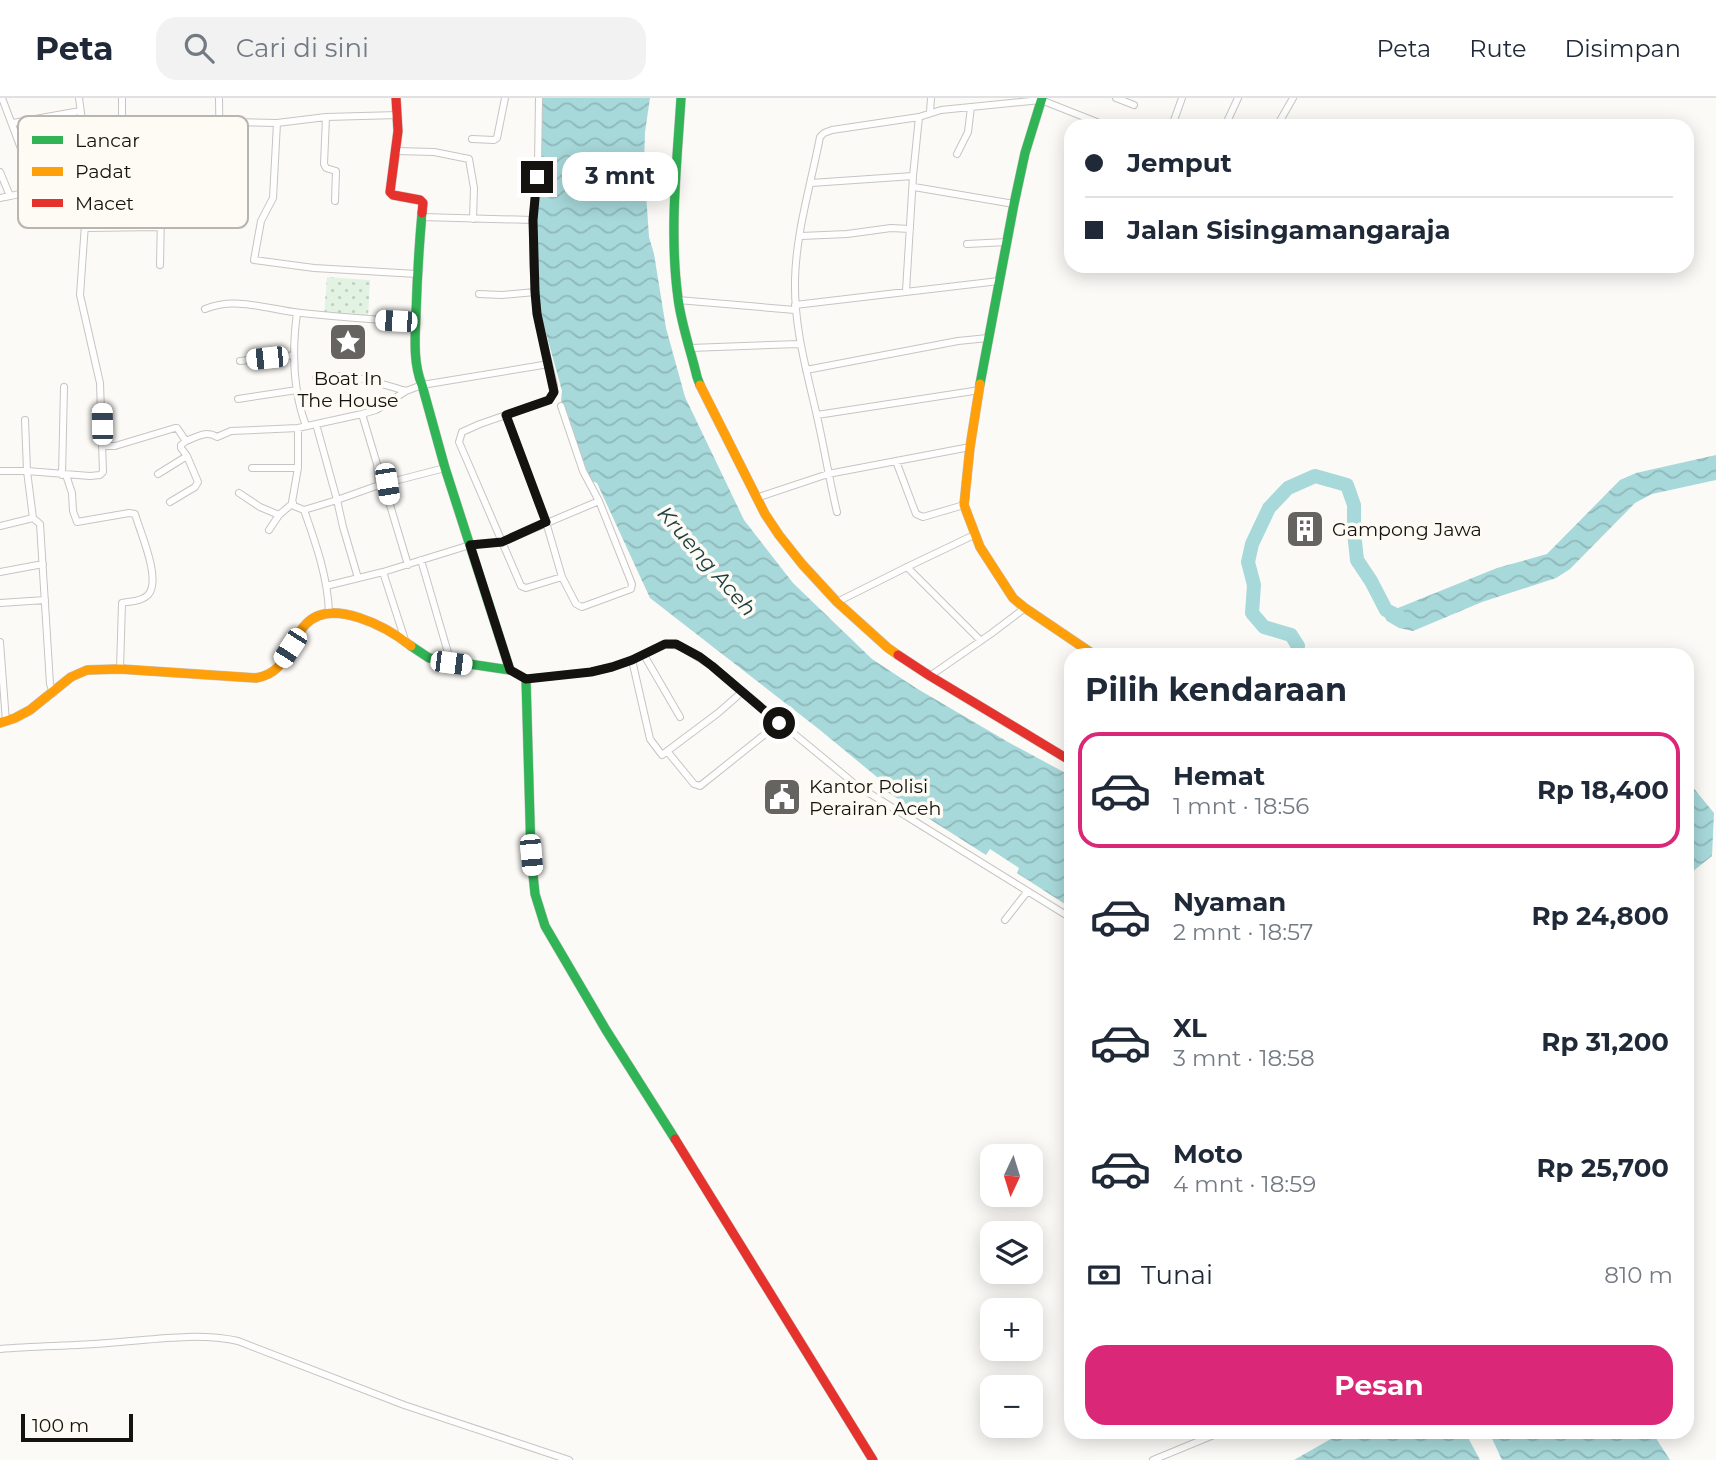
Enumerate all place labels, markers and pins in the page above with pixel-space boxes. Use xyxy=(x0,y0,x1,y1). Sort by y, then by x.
place icon: Boat In The House xyxy=(327,321,369,363)
place label: Boat In The House xyxy=(297,367,399,412)
building icon: Gampong Jawa xyxy=(1284,508,1326,550)
place label: Gampong Jawa xyxy=(1332,518,1482,541)
place label: Kantor Polisi Perairan Aceh xyxy=(809,775,941,820)
public building icon: Kantor Polisi Perairan Aceh xyxy=(761,776,803,818)

